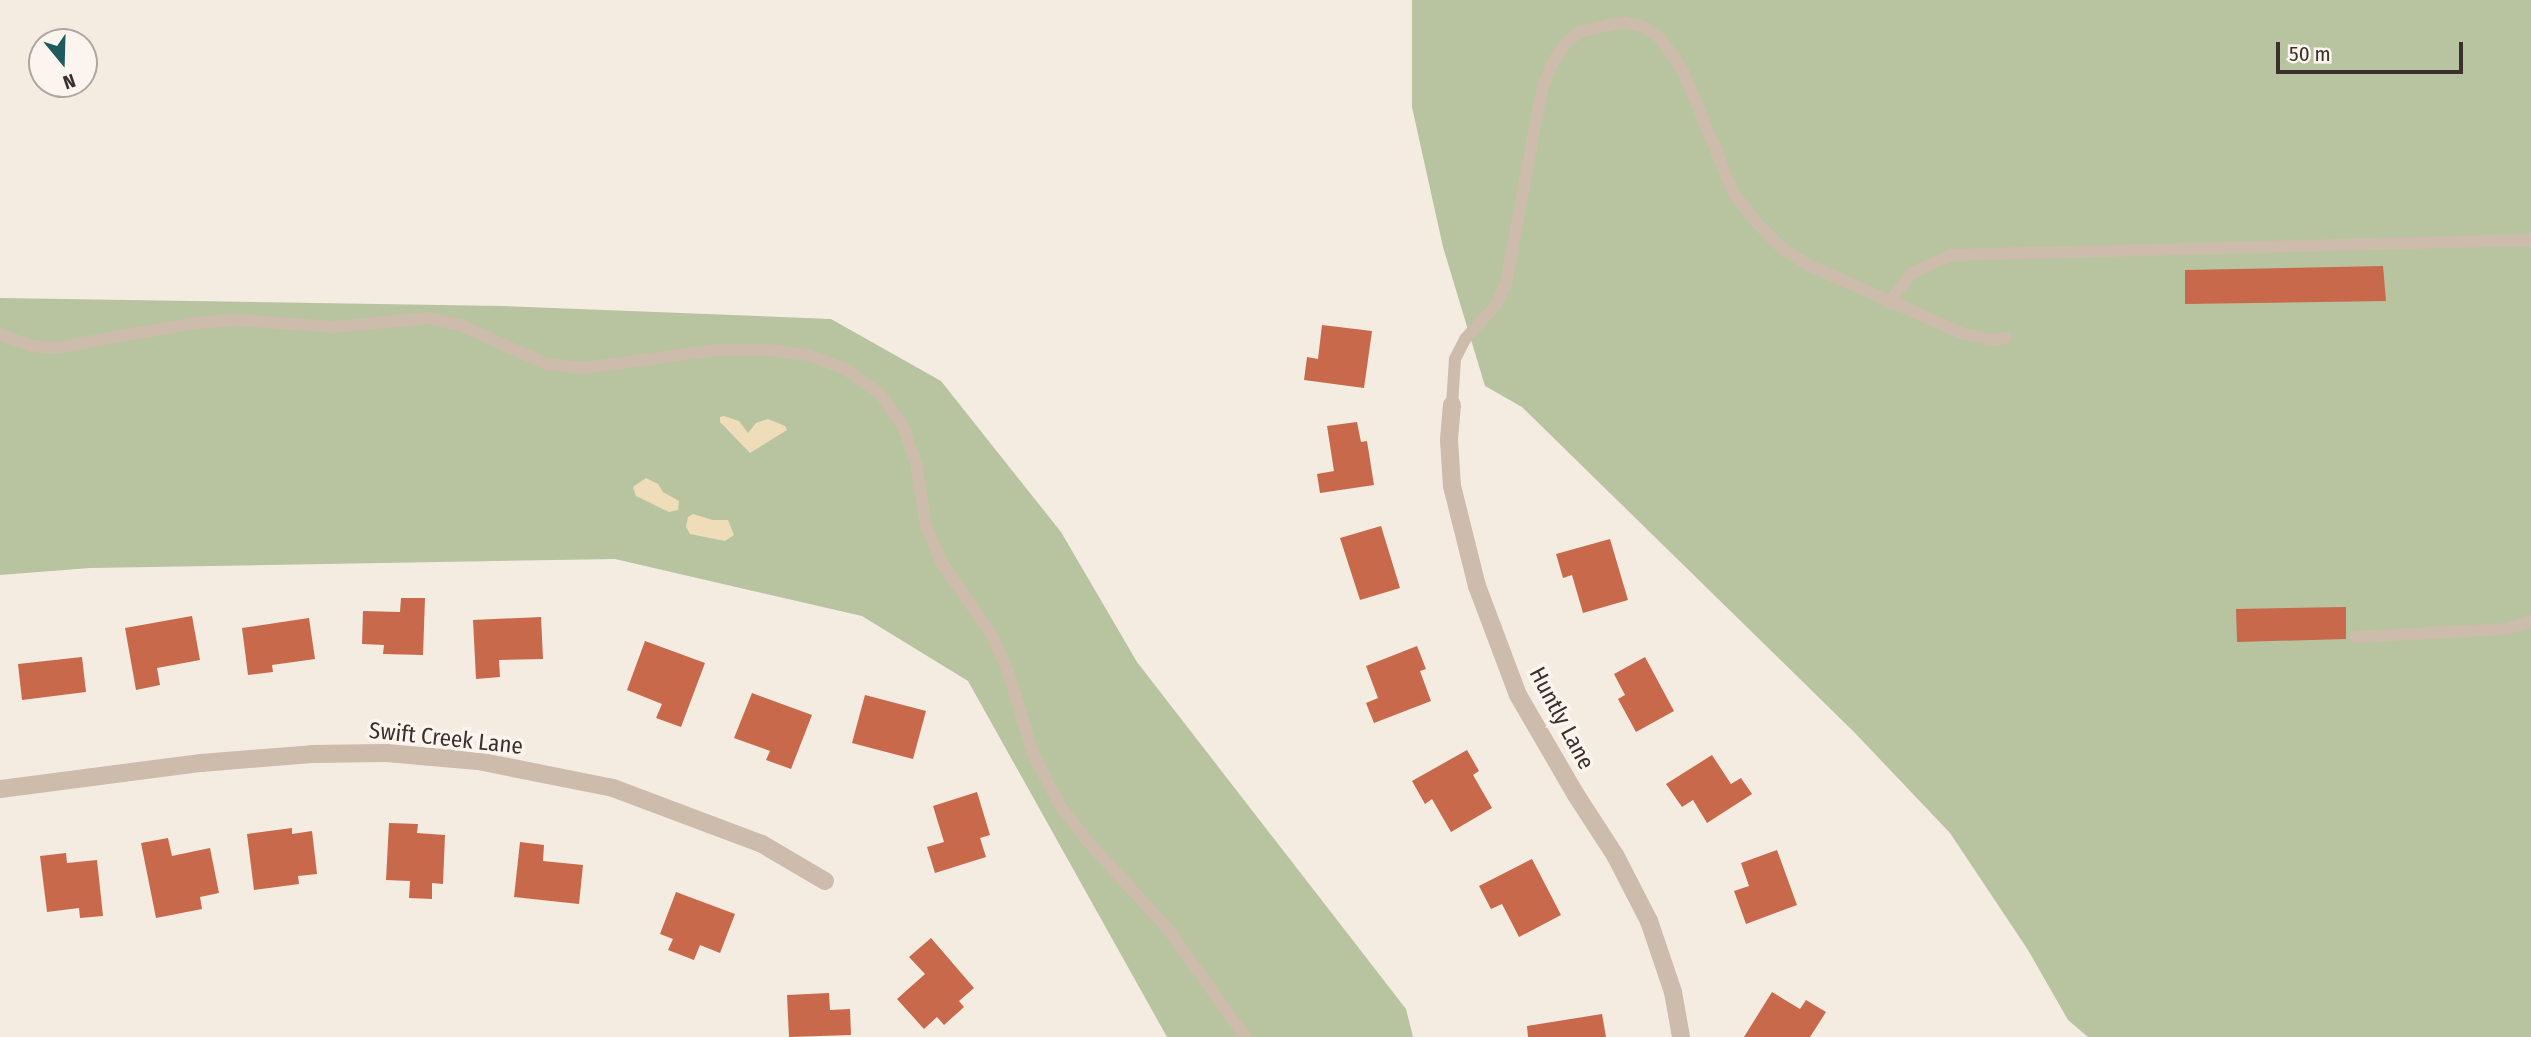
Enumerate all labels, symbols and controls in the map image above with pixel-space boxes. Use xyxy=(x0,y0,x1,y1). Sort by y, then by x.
north arrow xyxy=(28,28,98,98)
scale bar xyxy=(2279,28,2466,72)
text: 50 m xyxy=(2289,41,2331,67)
text: N xyxy=(60,69,78,94)
street label: Huntly Lane xyxy=(1524,662,1600,774)
street label: Swift Creek Lane xyxy=(368,716,524,760)

